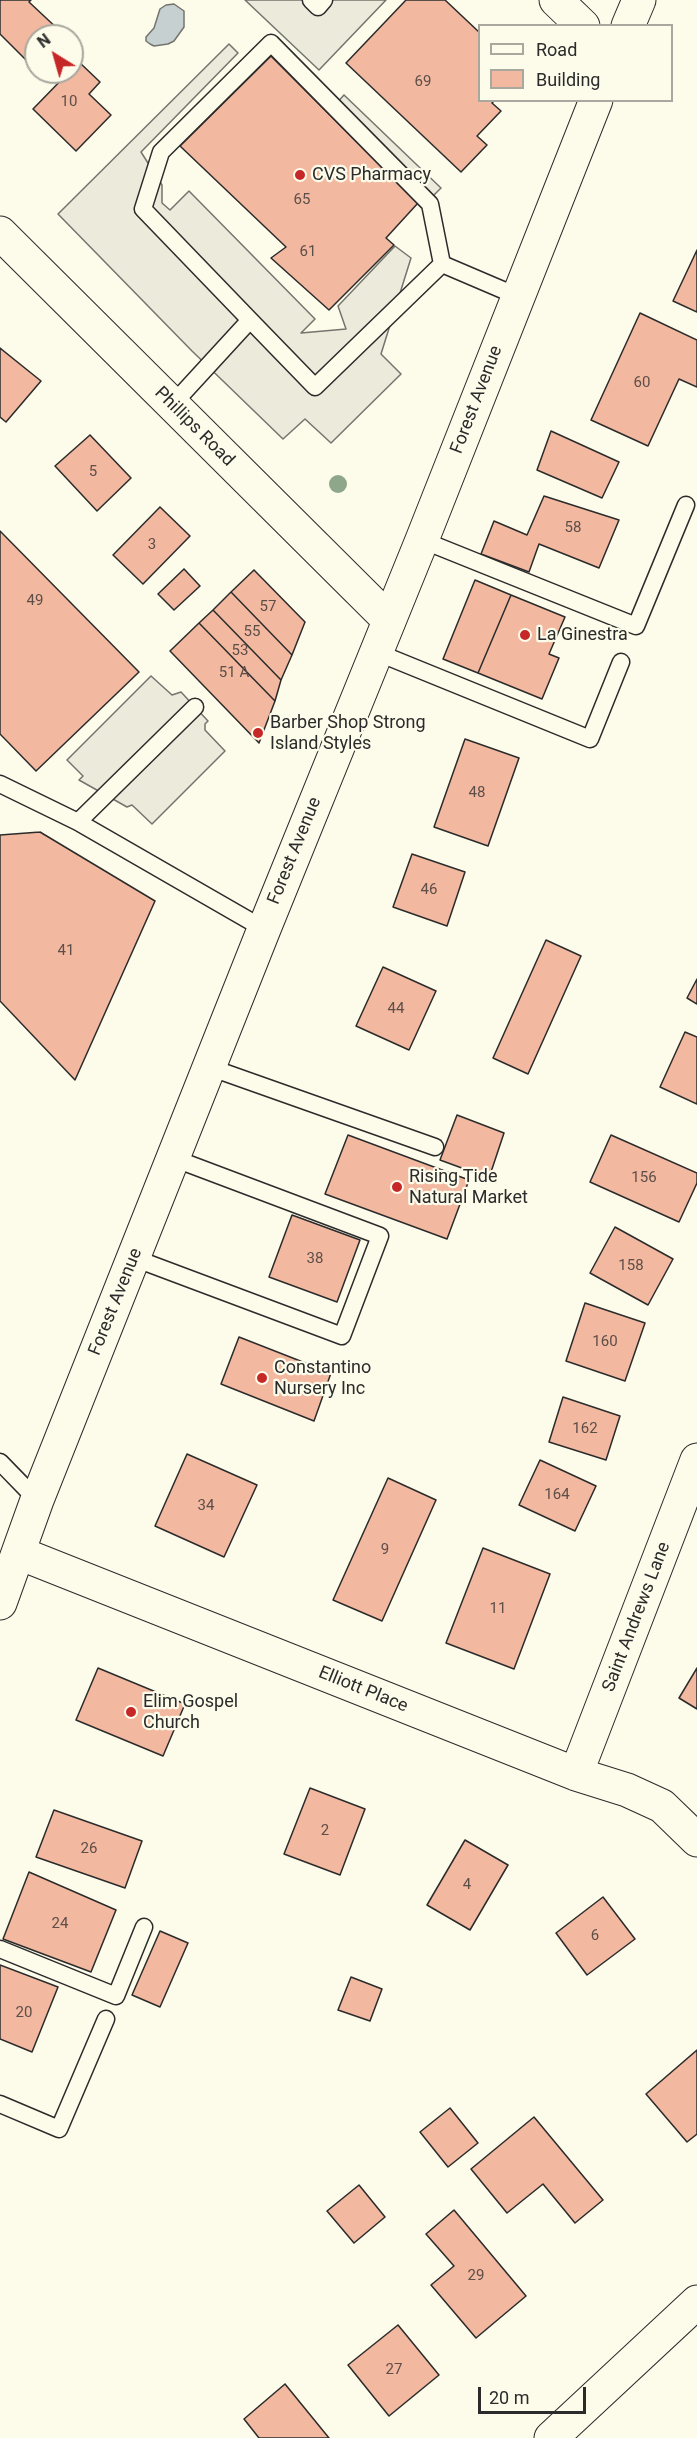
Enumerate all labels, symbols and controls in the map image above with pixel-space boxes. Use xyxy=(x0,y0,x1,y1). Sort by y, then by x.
north arrow xyxy=(24,24,84,84)
legend xyxy=(478,24,673,102)
text: N xyxy=(34,30,54,52)
text: Road xyxy=(536,39,577,60)
text: Building xyxy=(536,69,600,90)
house number: 69 xyxy=(415,73,431,91)
house number: 10 xyxy=(61,93,77,111)
place label: CVS Pharmacy xyxy=(312,164,431,186)
marker: CVS Pharmacy xyxy=(293,168,307,182)
house number: 65 xyxy=(294,191,310,209)
house number: 61 xyxy=(300,243,316,261)
street label: Forest Avenue xyxy=(446,343,508,457)
house number: 60 xyxy=(634,374,650,392)
street label: Phillips Road xyxy=(150,383,238,471)
house number: 5 xyxy=(89,463,97,481)
house number: 58 xyxy=(565,519,581,537)
house number: 3 xyxy=(148,536,156,554)
house number: 49 xyxy=(27,592,43,610)
house number: 57 xyxy=(260,598,276,616)
house number: 55 xyxy=(244,623,260,641)
place label: La Ginestra xyxy=(537,624,628,646)
marker: La Ginestra xyxy=(518,628,532,642)
house number: 53 xyxy=(232,642,248,660)
house number: 51 A xyxy=(219,664,249,682)
place label: Barber Shop Strong Island Styles xyxy=(270,712,426,754)
marker: Barber Shop Strong Island Styles xyxy=(251,726,265,740)
house number: 48 xyxy=(469,784,485,802)
street label: Forest Avenue xyxy=(264,794,326,908)
house number: 46 xyxy=(421,881,437,899)
house number: 41 xyxy=(58,942,74,960)
house number: 44 xyxy=(388,1000,404,1018)
place label: Rising Tide Natural Market xyxy=(409,1166,528,1208)
house number: 156 xyxy=(631,1169,657,1187)
marker: Rising Tide Natural Market xyxy=(390,1180,404,1194)
street label: Forest Avenue xyxy=(85,1245,147,1359)
house number: 38 xyxy=(307,1250,323,1268)
house number: 158 xyxy=(618,1257,644,1275)
house number: 160 xyxy=(592,1333,618,1351)
place label: Constantino Nursery Inc xyxy=(274,1357,371,1400)
marker: Constantino Nursery Inc xyxy=(255,1371,269,1385)
house number: 162 xyxy=(572,1420,598,1438)
house number: 164 xyxy=(544,1486,570,1504)
house number: 34 xyxy=(198,1497,214,1515)
street label: Saint Andrews Lane xyxy=(598,1539,676,1695)
house number: 9 xyxy=(381,1541,389,1559)
house number: 11 xyxy=(490,1600,506,1618)
street label: Elliott Place xyxy=(315,1662,411,1718)
place label: Elim Gospel Church xyxy=(143,1691,238,1734)
marker: Elim Gospel Church xyxy=(124,1705,138,1719)
house number: 2 xyxy=(321,1822,329,1840)
house number: 26 xyxy=(81,1840,97,1858)
house number: 4 xyxy=(463,1876,471,1894)
house number: 24 xyxy=(52,1915,68,1933)
house number: 6 xyxy=(591,1927,599,1945)
house number: 20 xyxy=(16,2004,32,2022)
house number: 29 xyxy=(468,2267,484,2285)
house number: 27 xyxy=(386,2361,402,2379)
scale bar xyxy=(481,2375,589,2413)
text: 20 m xyxy=(489,2387,529,2408)

